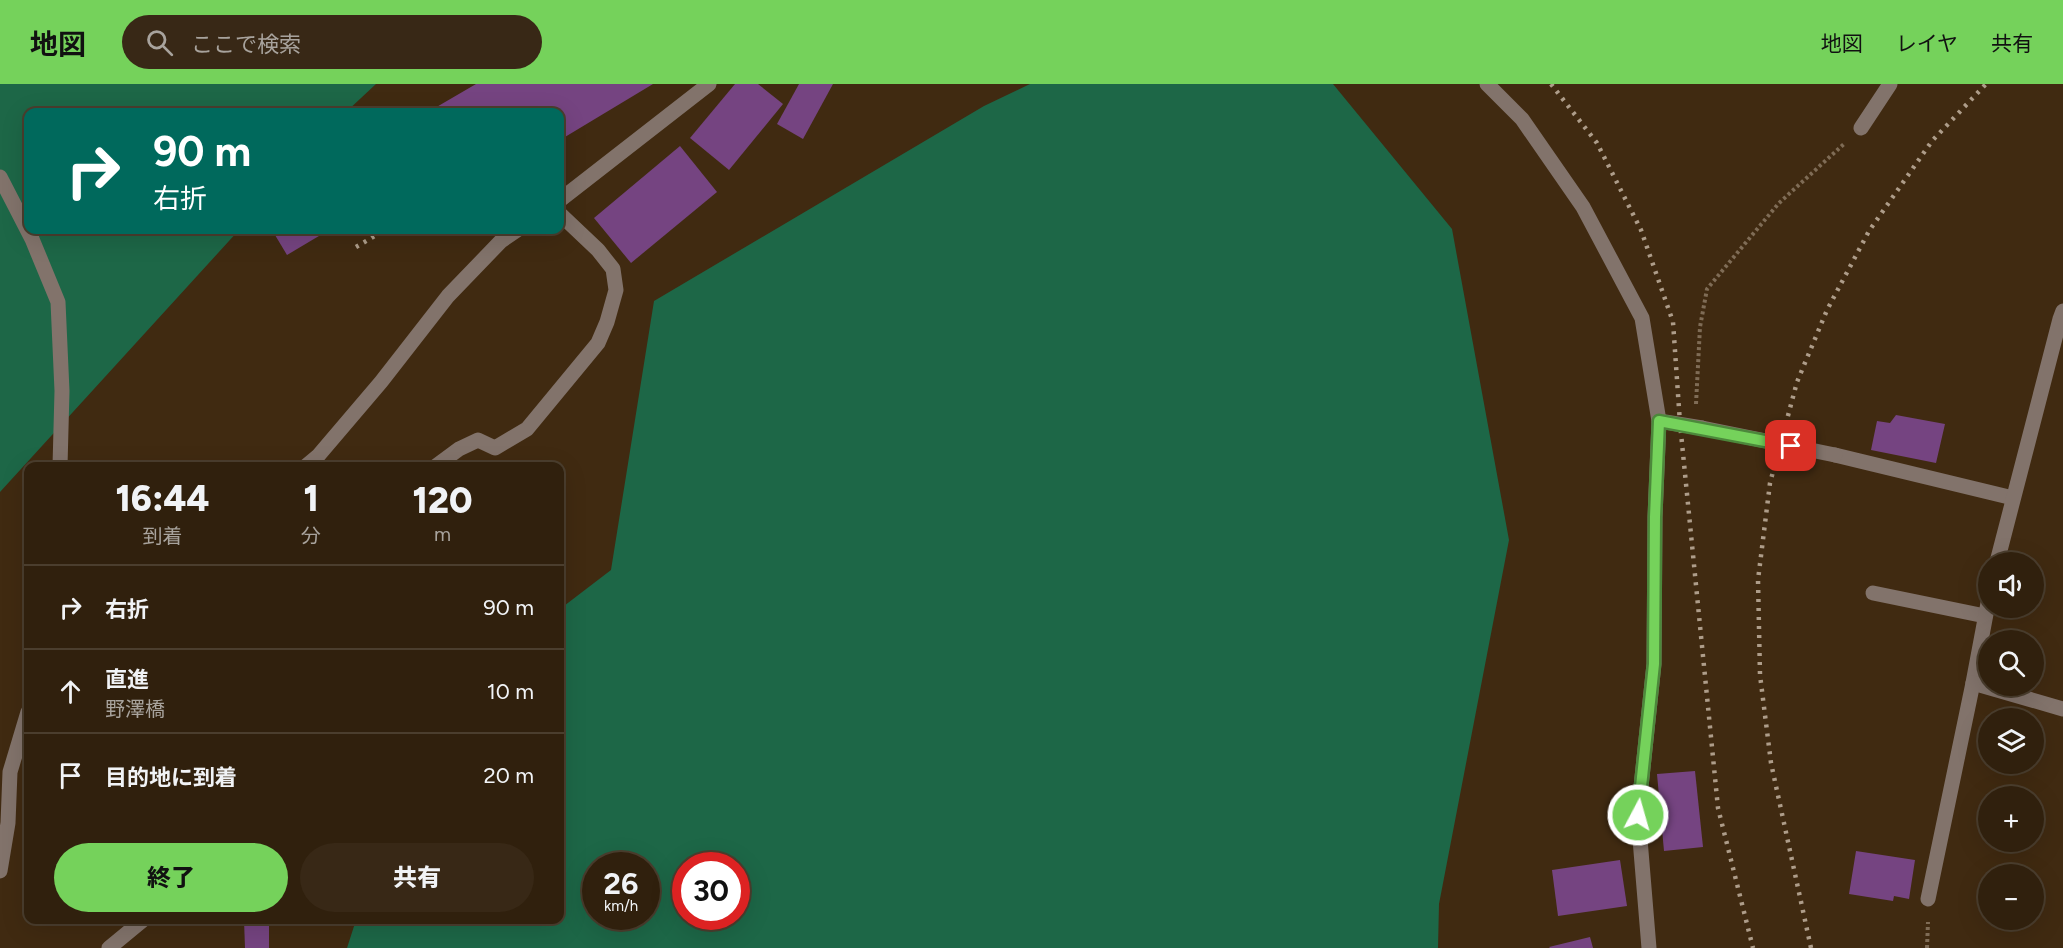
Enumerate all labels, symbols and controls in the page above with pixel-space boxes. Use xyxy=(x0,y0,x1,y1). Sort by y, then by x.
search box xyxy=(122,15,542,69)
icon: search xyxy=(143,26,176,59)
text: 地図 xyxy=(30,27,86,61)
text: ここで検索 xyxy=(191,31,301,58)
text: 地図 xyxy=(1821,31,1863,56)
text: レイヤ xyxy=(1896,31,1958,56)
text: 共有 xyxy=(1991,31,2033,56)
text: 90 m xyxy=(153,126,251,177)
icon: right xyxy=(54,132,132,210)
text: 右折 xyxy=(153,182,207,215)
pin xyxy=(1765,420,1816,471)
icon: arrive xyxy=(1774,429,1807,462)
text: 16:44 xyxy=(115,477,210,520)
text: 1 xyxy=(303,477,319,520)
text: 120 xyxy=(413,479,473,522)
text: m xyxy=(434,522,451,546)
text: 到着 xyxy=(143,524,183,548)
text: 分 xyxy=(301,524,321,548)
map controls xyxy=(1978,552,2044,930)
button: sound xyxy=(1978,552,2044,618)
icon: right xyxy=(54,591,87,624)
text: 90 m xyxy=(483,594,534,621)
text: 右折 xyxy=(105,596,149,623)
button: search xyxy=(1978,630,2044,696)
text: 直進 xyxy=(105,666,149,693)
icon: ahead xyxy=(54,675,87,708)
text: 10 m xyxy=(487,678,534,705)
text: 野澤橋 xyxy=(105,697,165,721)
button: layers xyxy=(1978,708,2044,774)
icon: arrive xyxy=(54,759,87,792)
text: 20 m xyxy=(483,762,534,789)
text: 目的地に到着 xyxy=(105,764,237,791)
position arrow xyxy=(1606,783,1670,847)
button: + xyxy=(1978,786,2044,852)
button: 終了 xyxy=(54,843,288,912)
button: 共有 xyxy=(300,843,534,912)
speed limit sign: 30 xyxy=(672,852,750,930)
button: − xyxy=(1978,864,2044,930)
text: 26 xyxy=(604,865,638,902)
text: km/h xyxy=(604,897,638,915)

